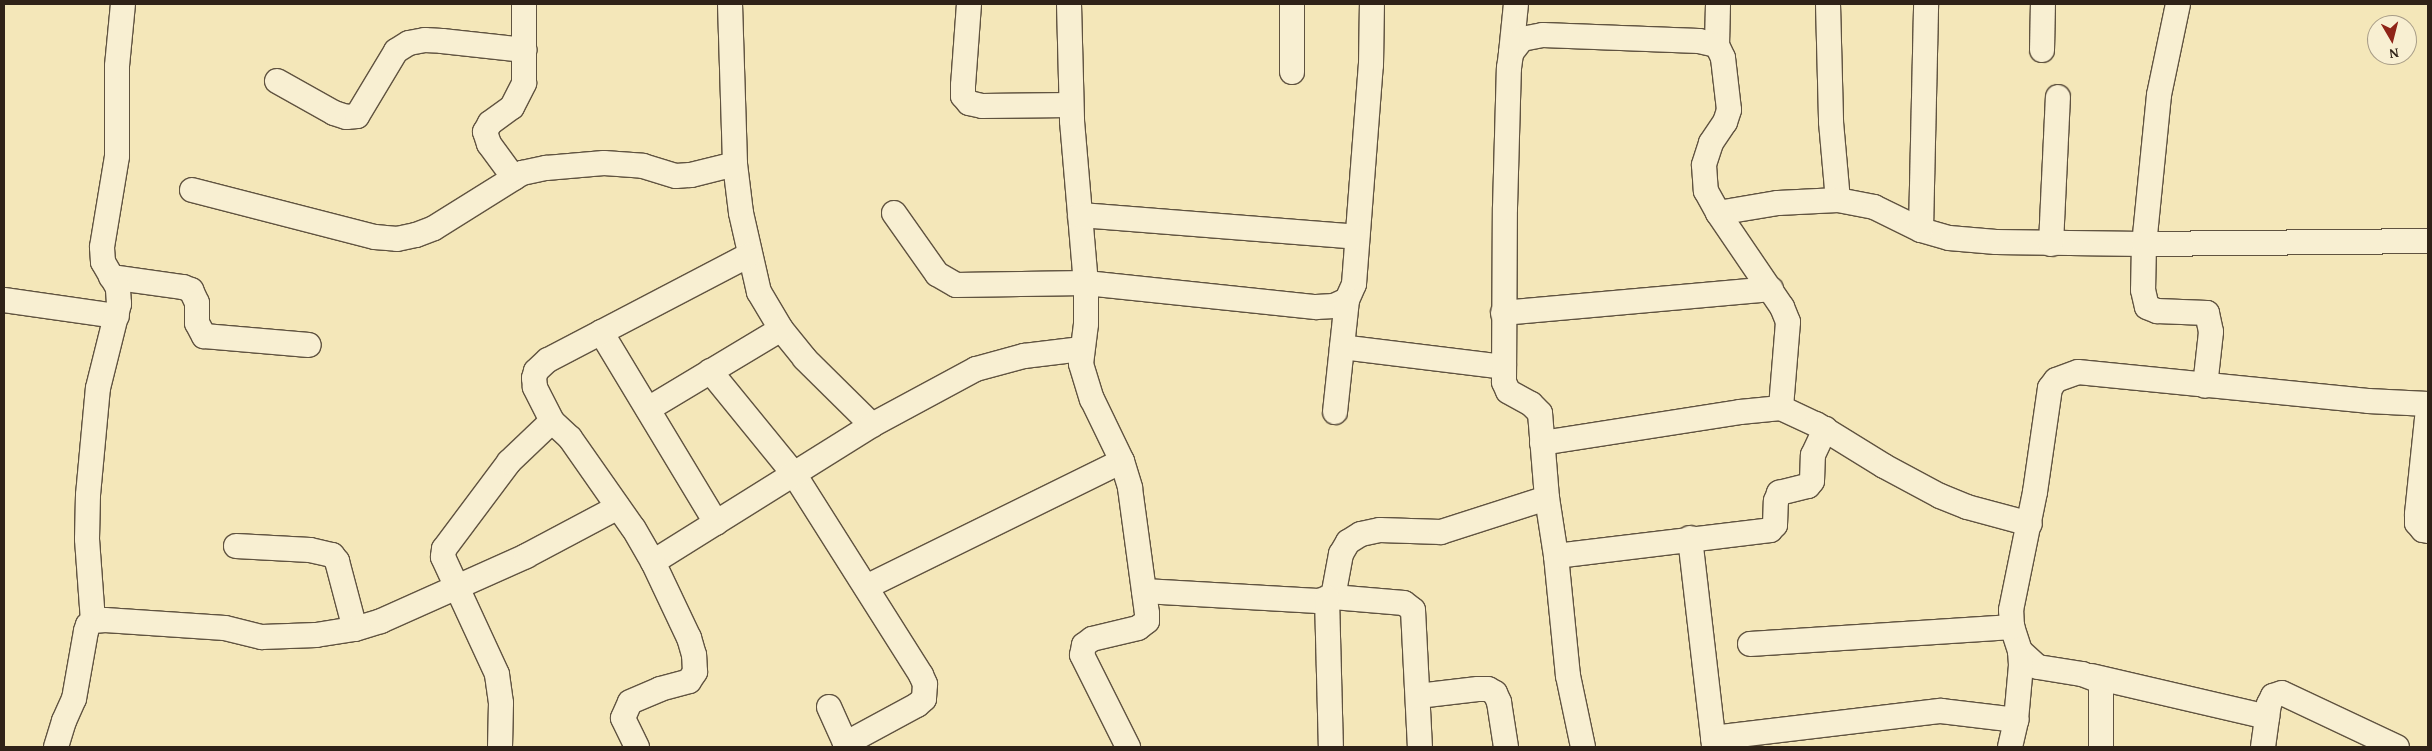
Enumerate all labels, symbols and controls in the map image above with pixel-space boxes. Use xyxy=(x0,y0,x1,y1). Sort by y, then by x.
north arrow xyxy=(2367,15,2417,65)
text: N xyxy=(2388,43,2400,64)

